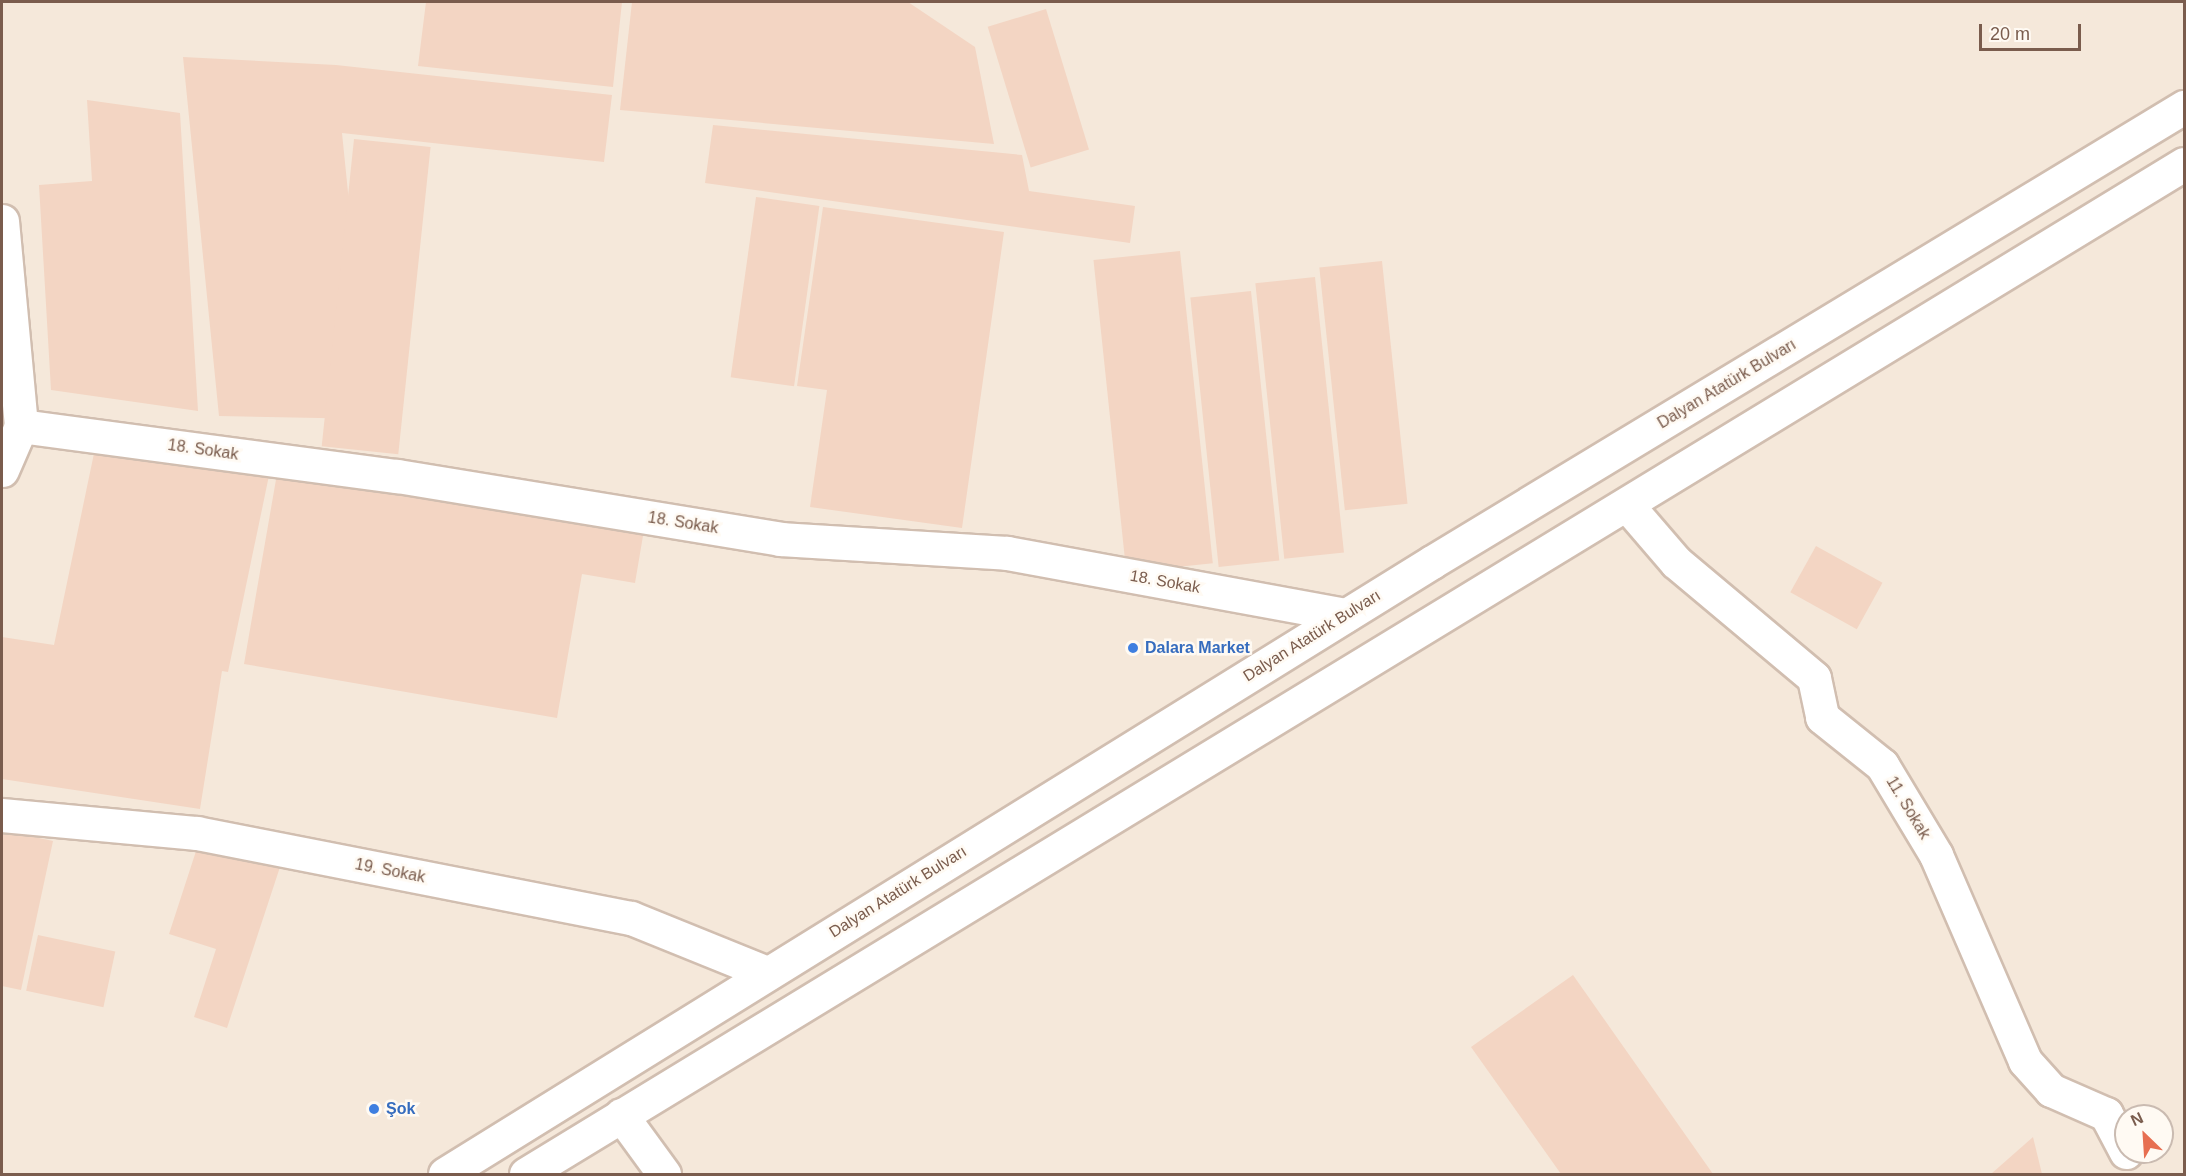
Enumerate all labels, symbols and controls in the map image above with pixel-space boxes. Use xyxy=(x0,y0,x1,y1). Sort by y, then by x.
scale bar xyxy=(1982,12,2084,50)
text: 20 m xyxy=(1990,24,2030,44)
street label: Dalyan Atatürk Bulvarı xyxy=(1654,335,1800,433)
street label: 18. Sokak xyxy=(166,436,240,464)
street label: 18. Sokak xyxy=(646,508,720,538)
street label: 18. Sokak xyxy=(1128,566,1202,598)
street label: Dalyan Atatürk Bulvarı xyxy=(1239,586,1385,686)
place label: Dalara Market xyxy=(1145,638,1250,658)
marker: Dalara Market xyxy=(1126,641,1140,655)
street label: 11. Sokak xyxy=(1882,773,1934,843)
street label: Dalyan Atatürk Bulvarı xyxy=(825,842,971,942)
street label: 19. Sokak xyxy=(353,855,427,887)
place label: Şok xyxy=(386,1099,415,1119)
marker: Şok xyxy=(367,1102,381,1116)
north arrow xyxy=(2114,1104,2174,1164)
text: N xyxy=(2128,1109,2146,1129)

